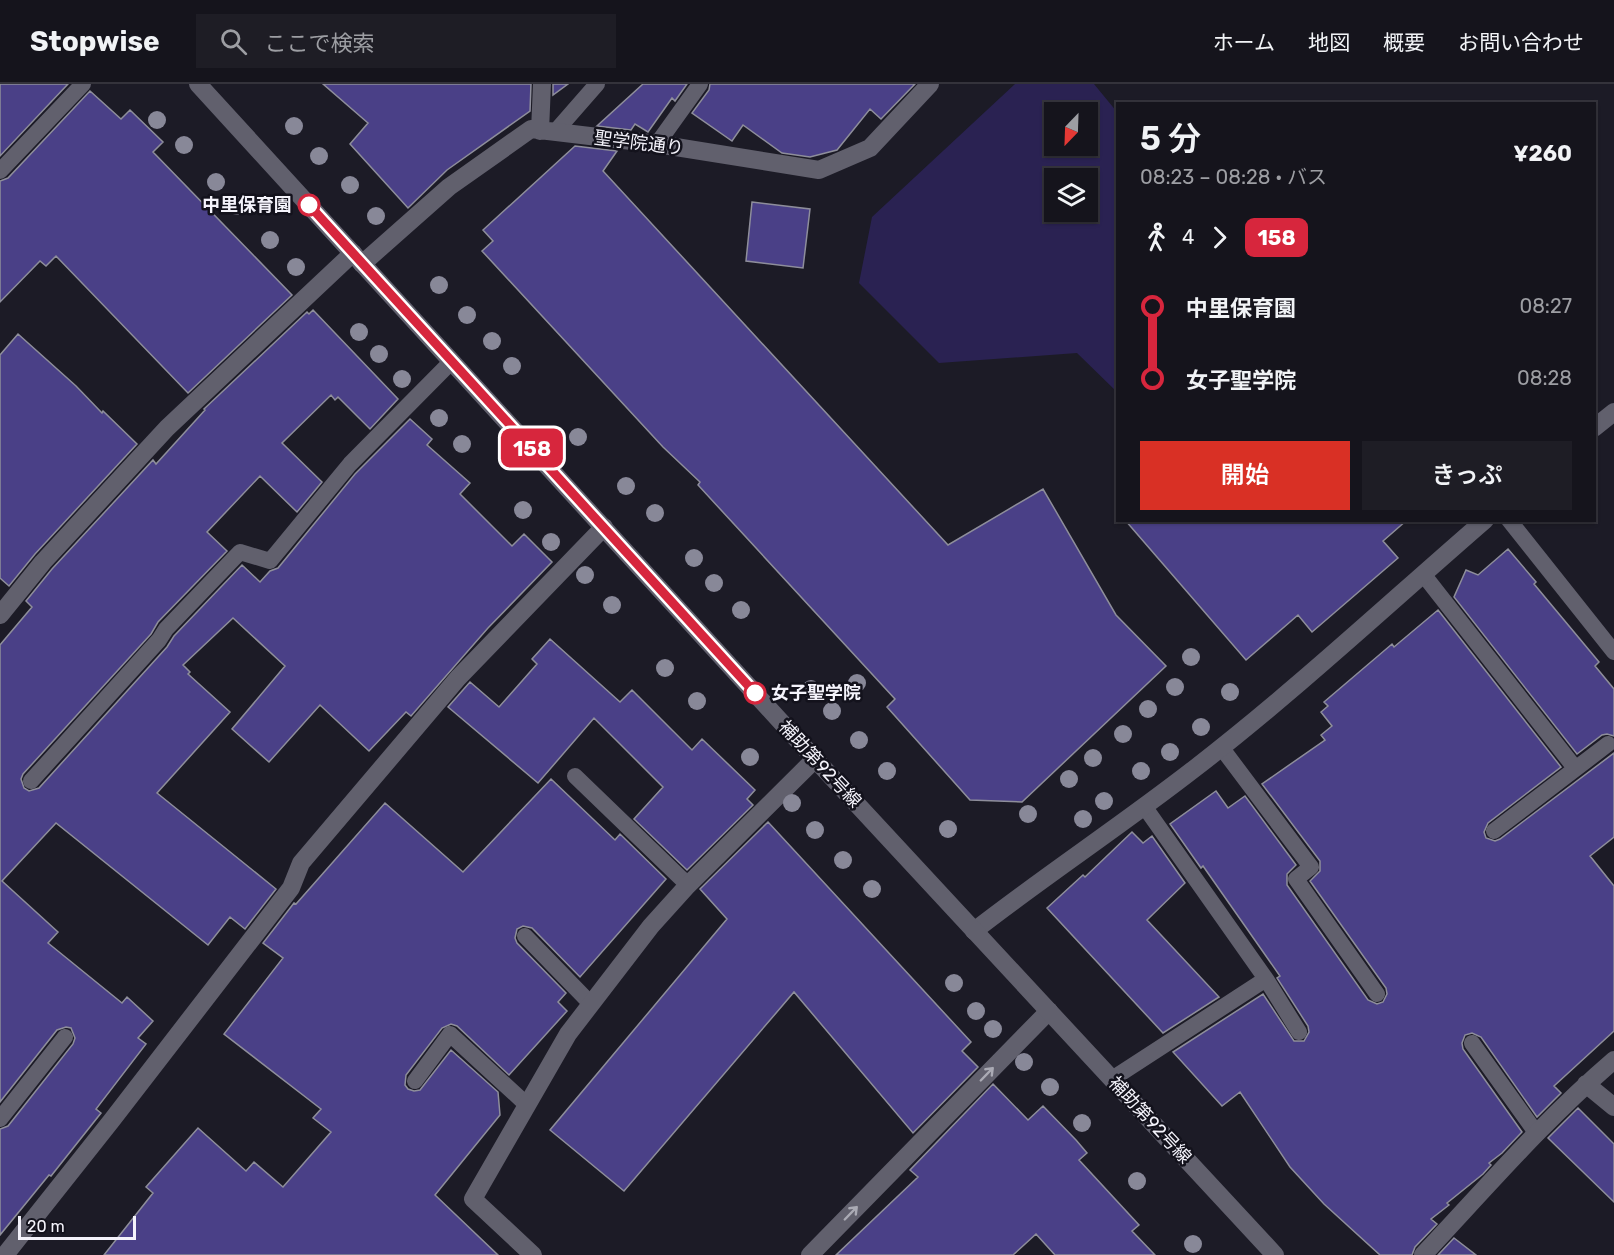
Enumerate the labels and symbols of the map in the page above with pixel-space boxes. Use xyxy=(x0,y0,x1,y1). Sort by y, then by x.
north arrow xyxy=(1044,102,1098,156)
street label: 聖学院通り xyxy=(593,127,685,159)
place label: 中里保育園 xyxy=(202,194,292,216)
marker: 中里保育園 xyxy=(298,194,320,216)
line badge: 158 xyxy=(498,428,566,468)
marker: 女子聖学院 xyxy=(744,682,766,704)
place label: 女子聖学院 xyxy=(771,682,861,704)
street label: 補助第92号線 xyxy=(774,716,866,812)
one-way arrow xyxy=(980,1066,995,1081)
street label: 補助第92号線 xyxy=(1104,1072,1196,1168)
one-way arrow xyxy=(844,1206,859,1221)
scale bar xyxy=(18,1213,136,1240)

